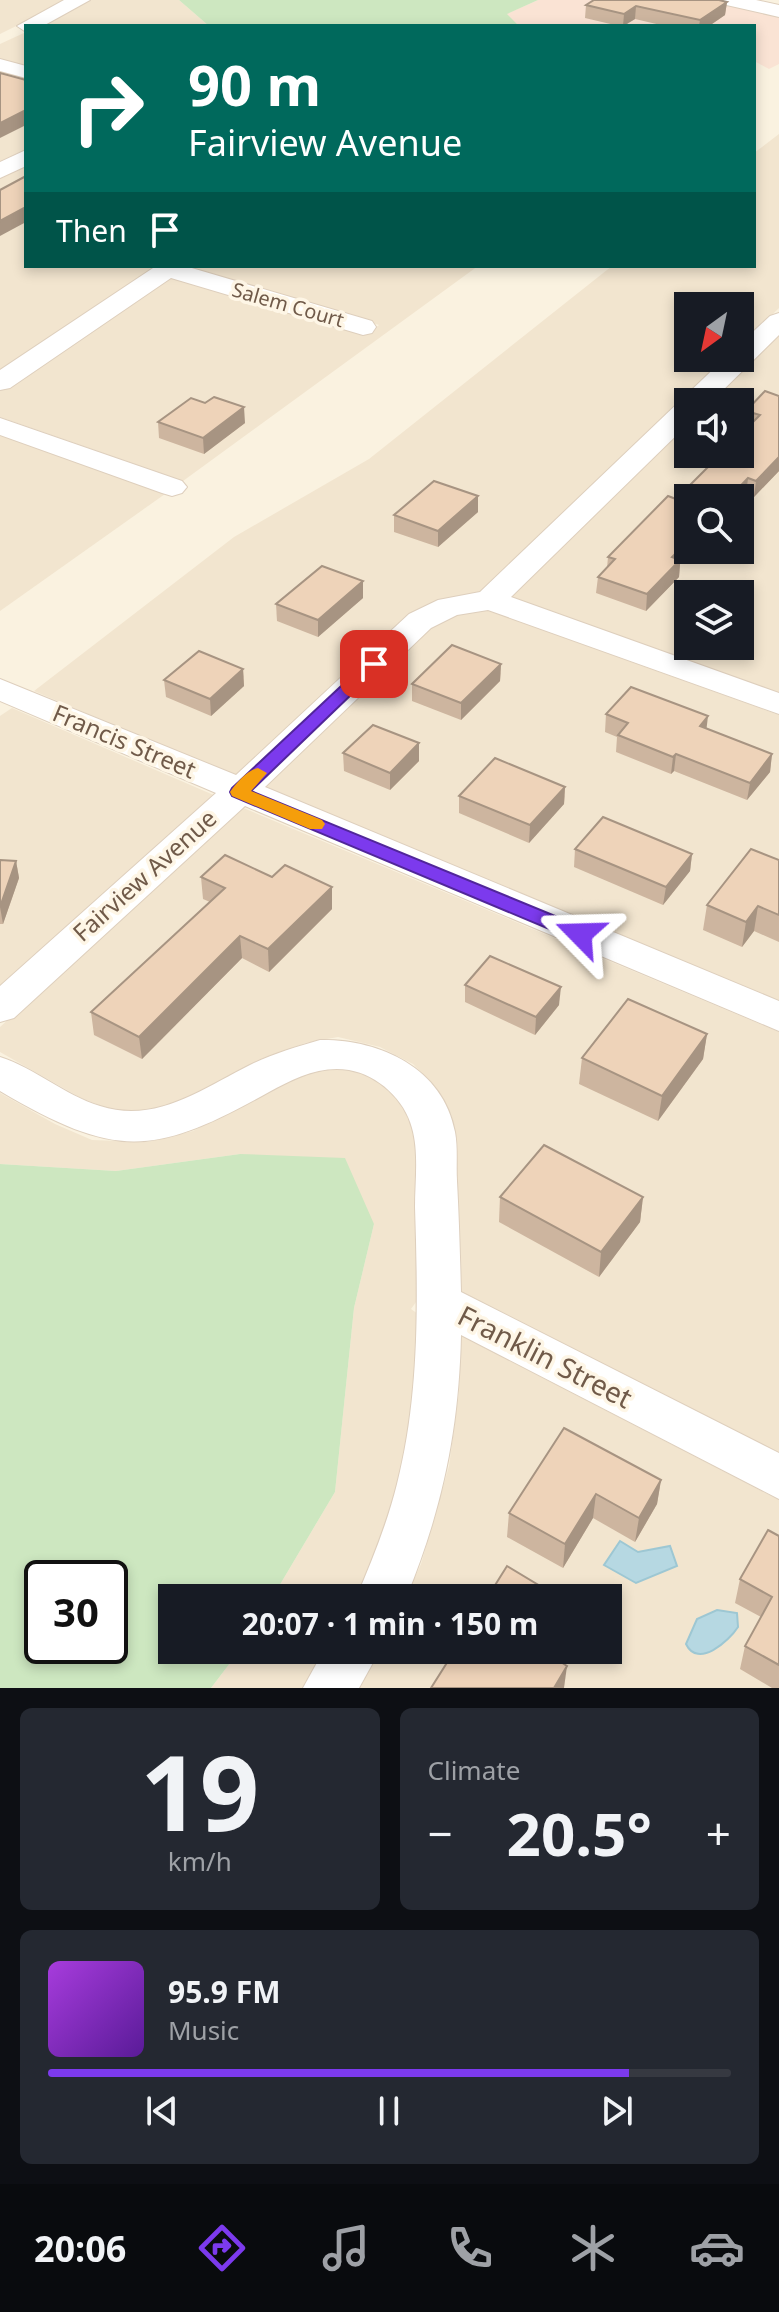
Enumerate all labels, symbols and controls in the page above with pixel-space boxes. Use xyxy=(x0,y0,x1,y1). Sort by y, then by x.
text: 90 m xyxy=(188,46,321,122)
icon: right xyxy=(56,56,160,160)
text: Fairview Avenue xyxy=(188,118,462,167)
icon: arrive xyxy=(143,208,187,252)
text: Then xyxy=(56,210,127,251)
street label: Salem Court xyxy=(229,276,347,333)
north arrow xyxy=(674,292,754,372)
map controls xyxy=(674,292,754,660)
button: sound xyxy=(674,388,754,468)
button: search xyxy=(674,484,754,564)
button: layers xyxy=(674,580,754,660)
pin xyxy=(340,630,408,698)
icon: arrive xyxy=(352,642,396,686)
street label: Francis Street xyxy=(48,696,202,786)
street label: Fairview Avenue xyxy=(65,801,223,948)
position arrow xyxy=(538,892,622,976)
street label: Franklin Street xyxy=(452,1296,639,1416)
speed limit sign: 30 xyxy=(24,1560,128,1664)
text: 20:07 · 1 min · 150 m xyxy=(242,1603,538,1644)
text: 19 xyxy=(140,1720,259,1861)
text: Climate xyxy=(428,1752,520,1788)
text: 20.5° xyxy=(507,1792,652,1874)
text: − xyxy=(428,1803,453,1863)
text: + xyxy=(706,1803,731,1863)
text: km/h xyxy=(168,1843,232,1879)
text: 95.9 FM xyxy=(168,1971,280,2012)
text: Music xyxy=(168,2012,239,2048)
icon: previous xyxy=(140,2089,184,2133)
icon: pause xyxy=(367,2089,411,2133)
icon: next xyxy=(595,2089,639,2133)
icon: directions xyxy=(194,2220,250,2276)
icon: music xyxy=(318,2220,374,2276)
icon: phone xyxy=(442,2220,498,2276)
icon: climate xyxy=(565,2220,621,2276)
icon: car xyxy=(689,2220,745,2276)
text: 20:06 xyxy=(34,2224,126,2273)

